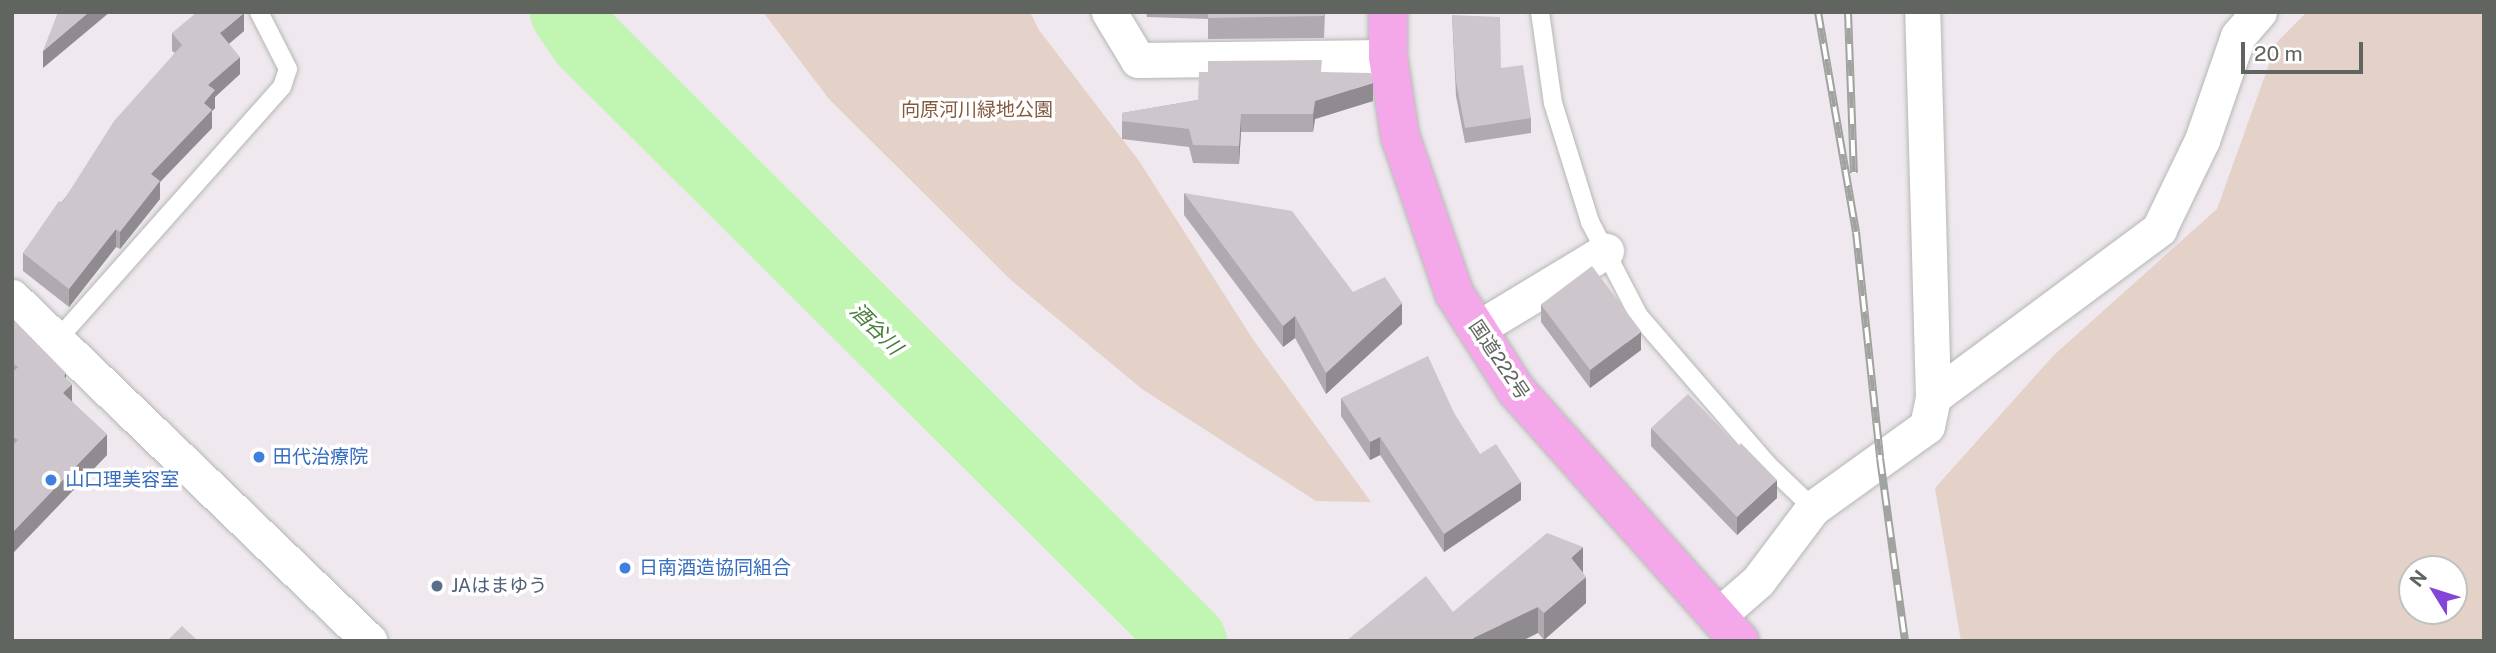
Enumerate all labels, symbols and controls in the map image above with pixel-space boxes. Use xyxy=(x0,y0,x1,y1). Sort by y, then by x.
scale bar xyxy=(2244,28,2366,72)
text: 20 m xyxy=(2254,41,2303,66)
park label: 向原河川緑地公園 xyxy=(901,99,1053,121)
water label: 酒谷川 xyxy=(845,298,907,360)
street label: 国道222号 xyxy=(1464,316,1534,404)
place label: 田代治療院 xyxy=(273,446,368,468)
marker: 田代治療院 xyxy=(251,449,267,465)
place label: 山口理美容室 xyxy=(65,469,179,491)
marker: 山口理美容室 xyxy=(43,472,59,488)
north arrow xyxy=(2398,555,2468,625)
place label: 日南酒造協同組合 xyxy=(639,557,791,579)
marker: 日南酒造協同組合 xyxy=(617,560,633,576)
text: N xyxy=(2405,566,2431,591)
place label: JAはまゆう xyxy=(451,575,547,597)
marker: JAはまゆう xyxy=(429,578,445,594)

